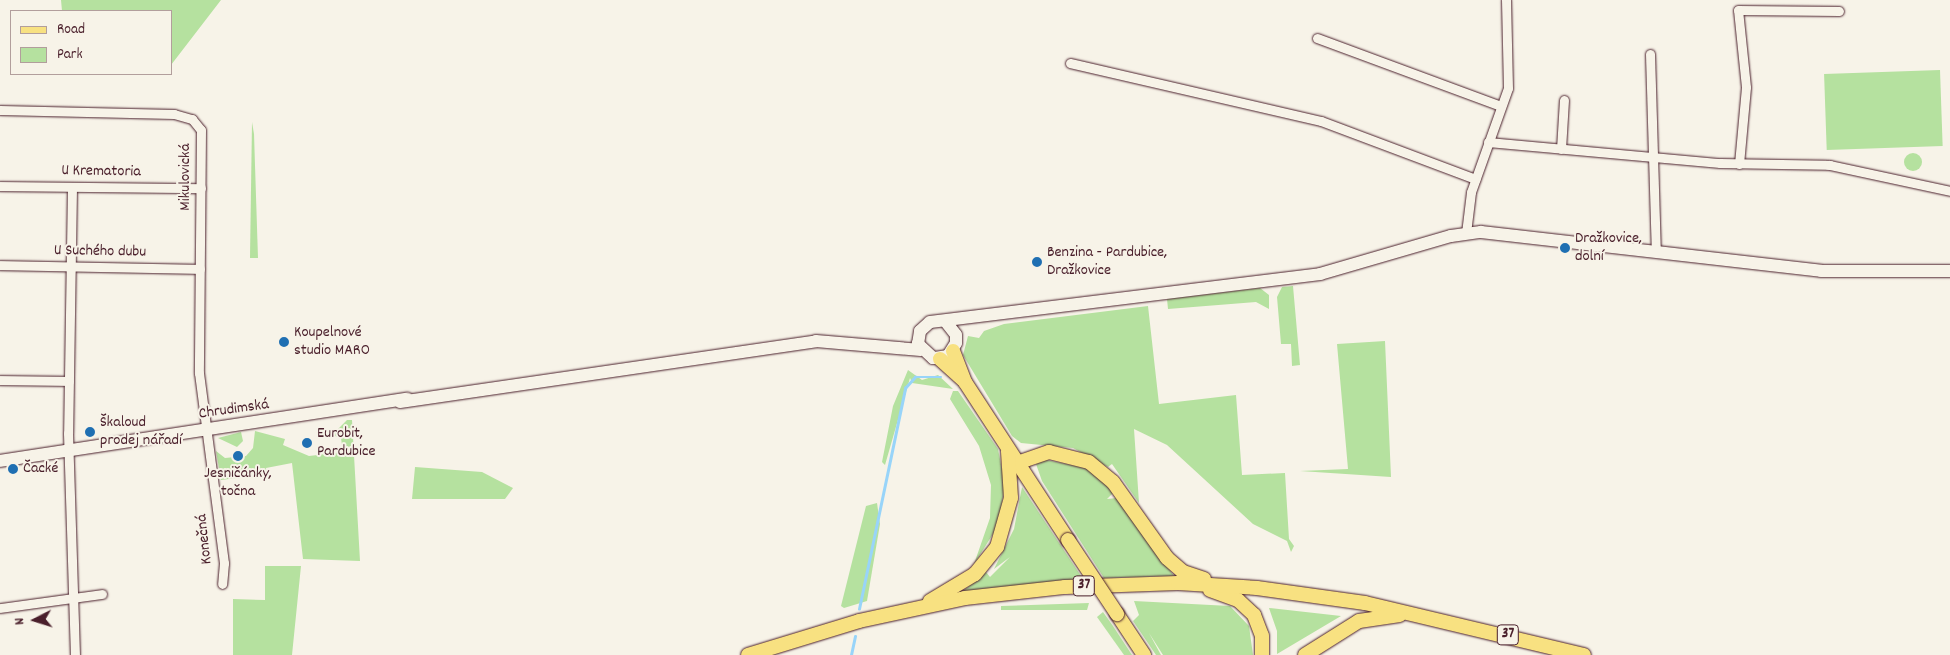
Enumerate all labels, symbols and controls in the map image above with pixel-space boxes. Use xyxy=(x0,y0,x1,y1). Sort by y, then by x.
legend xyxy=(10,10,172,75)
text: Road xyxy=(57,19,85,41)
text: Park xyxy=(57,44,83,66)
street label: Mikulovická xyxy=(176,143,196,211)
street label: U Krematoria xyxy=(61,162,141,182)
place label: Dražkovice, dolní xyxy=(1575,229,1642,267)
street label: U Suchého dubu xyxy=(54,242,146,262)
marker: Dražkovice, dolní xyxy=(1559,242,1571,254)
place label: Benzina - Pardubice, Dražkovice xyxy=(1047,243,1167,281)
marker: Benzina - Pardubice, Dražkovice xyxy=(1031,256,1043,268)
place label: Koupelnové studio MARO xyxy=(294,323,370,361)
marker: Koupelnové studio MARO xyxy=(278,336,290,348)
street label: Chrudimská xyxy=(198,396,270,424)
place label: Škaloud prodej nářadí xyxy=(100,413,182,451)
place label: Eurobit, Pardubice xyxy=(317,424,375,462)
marker: Škaloud prodej nářadí xyxy=(84,426,96,438)
marker: Eurobit, Pardubice xyxy=(301,437,313,449)
marker: Jesničánky, točna xyxy=(232,450,244,462)
place label: Čacké xyxy=(23,459,58,479)
marker: Čacké xyxy=(7,463,19,475)
place label: Jesničánky, točna xyxy=(204,464,272,502)
street label: Konečná xyxy=(193,513,217,565)
road number: 37 xyxy=(1073,574,1095,598)
north arrow xyxy=(10,595,60,645)
text: N xyxy=(10,617,30,626)
road number: 37 xyxy=(1497,622,1519,648)

